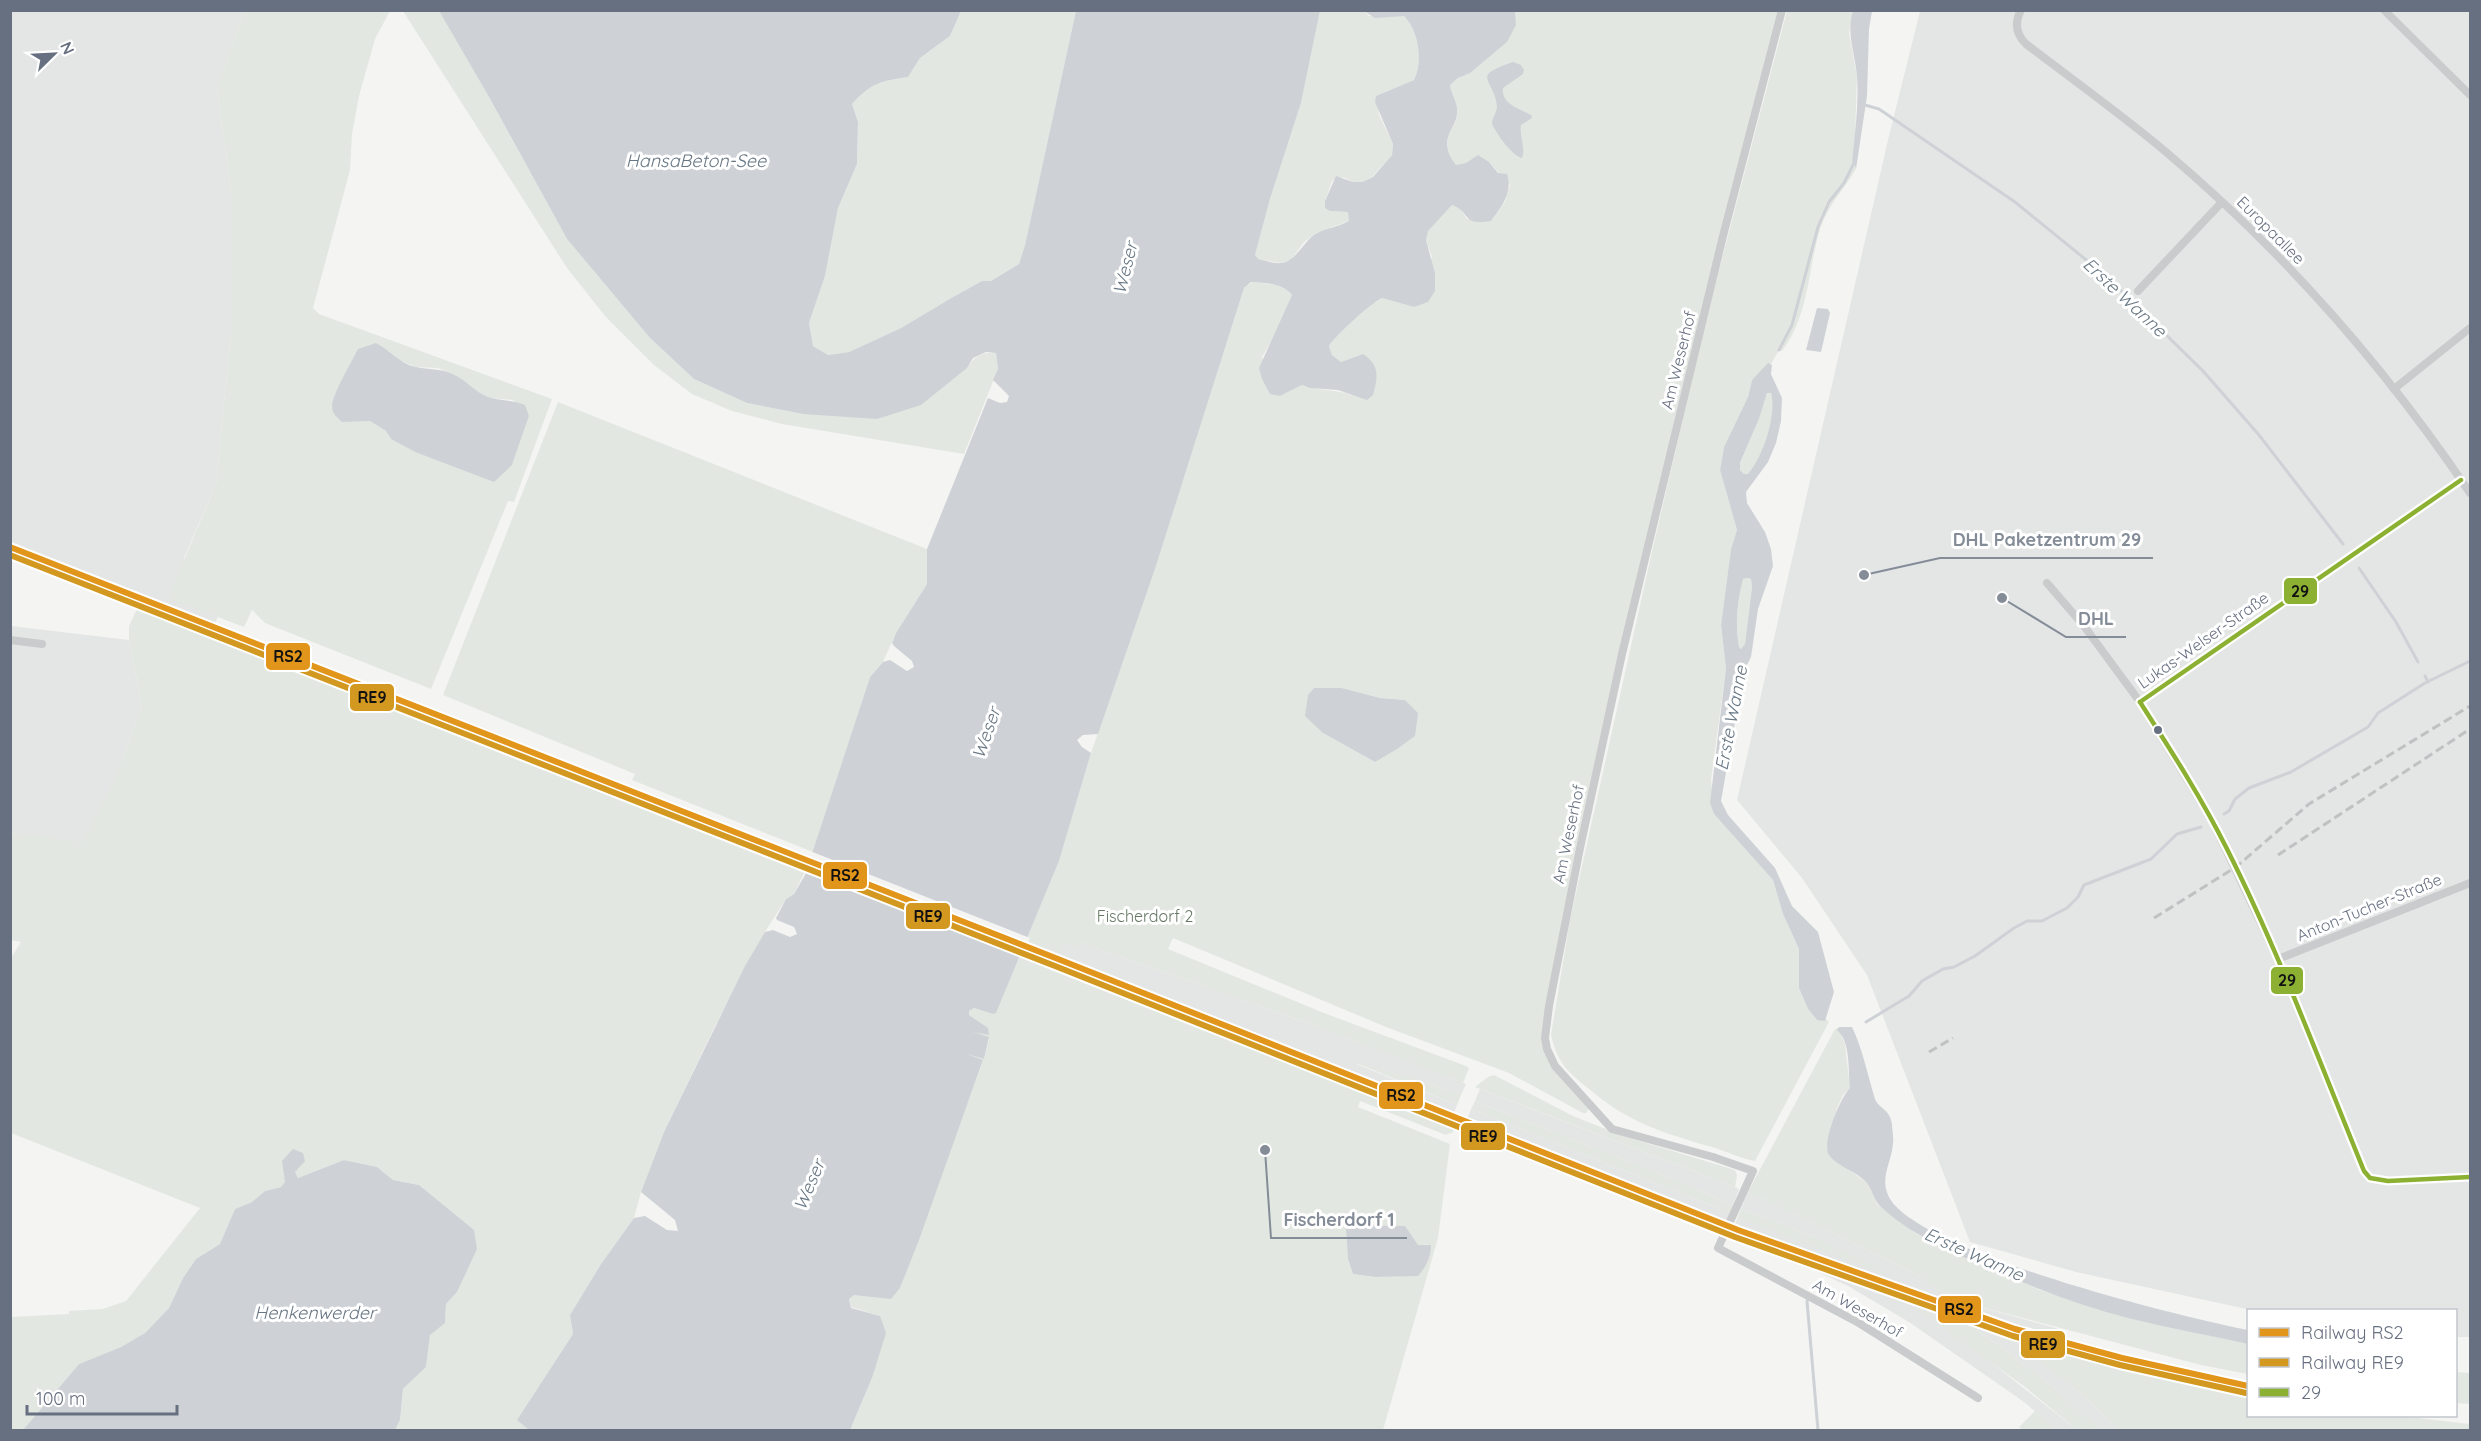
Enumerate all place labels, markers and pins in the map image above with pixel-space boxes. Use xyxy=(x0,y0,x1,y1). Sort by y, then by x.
callout: DHL Paketzentrum 29 xyxy=(1940,522,2153,558)
callout: DHL xyxy=(2066,601,2126,637)
unlabelled marker xyxy=(2152,724,2164,736)
callout: Fischerdorf 1 xyxy=(1271,1202,1407,1238)

